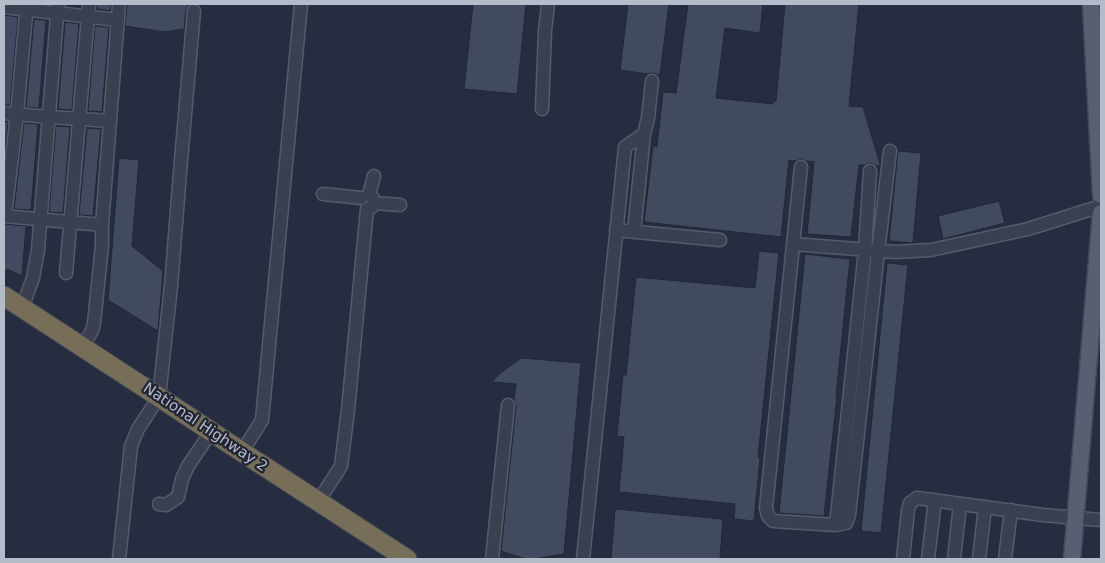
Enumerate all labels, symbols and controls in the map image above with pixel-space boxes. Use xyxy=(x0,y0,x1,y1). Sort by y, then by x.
street label: National Highway 2 xyxy=(139,380,271,476)

